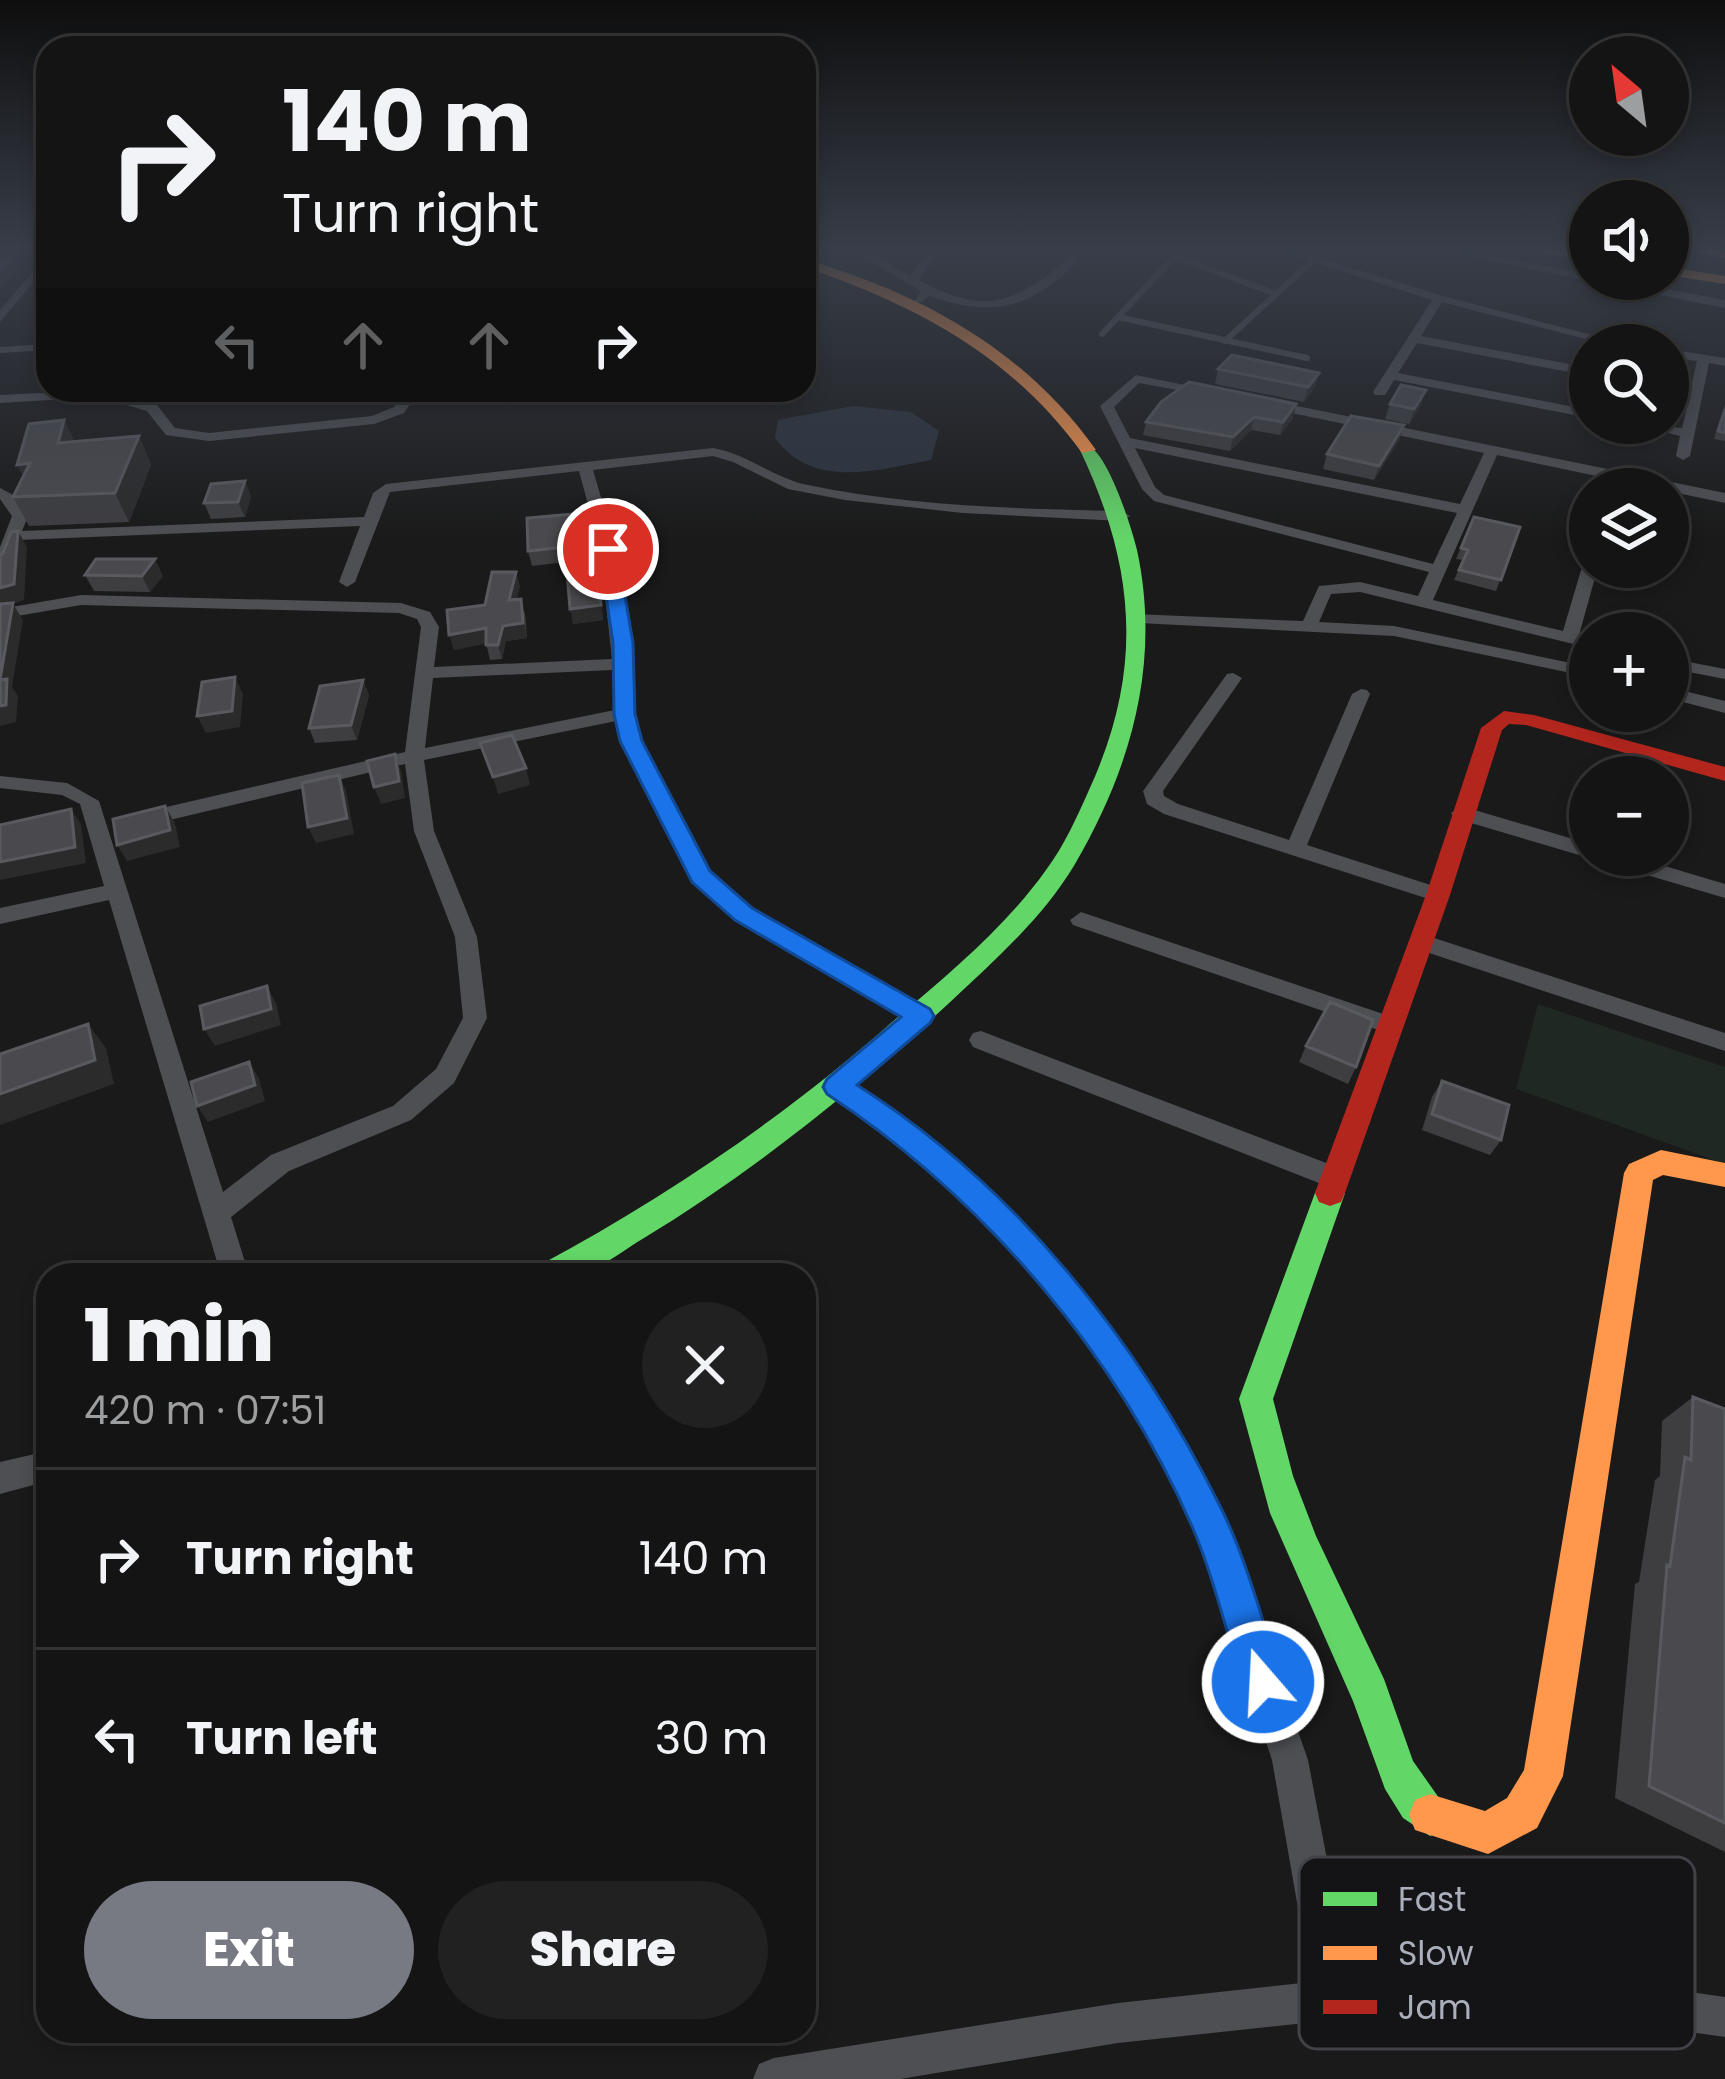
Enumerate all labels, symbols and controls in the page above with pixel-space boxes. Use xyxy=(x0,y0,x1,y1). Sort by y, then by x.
north arrow xyxy=(1569,36,1689,156)
map controls xyxy=(1569,36,1689,876)
text: 140 m xyxy=(282,63,532,180)
icon: right xyxy=(84,84,240,240)
text: Turn right xyxy=(282,175,539,251)
button: sound xyxy=(1569,180,1689,300)
icon: left xyxy=(204,312,270,378)
icon: ahead xyxy=(330,312,396,378)
icon: ahead xyxy=(456,312,522,378)
icon: right xyxy=(582,312,648,378)
button: search xyxy=(1569,324,1689,444)
button: layers xyxy=(1569,468,1689,588)
pin xyxy=(557,498,659,600)
icon: arrive xyxy=(575,516,641,582)
button: + xyxy=(1569,612,1689,732)
button: − xyxy=(1569,756,1689,876)
text: 1 min xyxy=(84,1285,274,1386)
button: close xyxy=(642,1302,768,1428)
text: 420 m · 07:51 xyxy=(84,1383,326,1438)
icon: right xyxy=(84,1526,150,1592)
text: Turn right xyxy=(186,1527,414,1590)
text: 140 m xyxy=(639,1527,768,1590)
position arrow xyxy=(1200,1619,1326,1745)
icon: left xyxy=(84,1706,150,1772)
text: Turn left xyxy=(186,1707,378,1770)
text: 30 m xyxy=(655,1707,768,1770)
legend xyxy=(1299,1857,1695,2049)
text: Fast xyxy=(1398,1876,1466,1923)
button: Exit xyxy=(84,1881,414,2019)
button: Share xyxy=(438,1881,768,2019)
text: Slow xyxy=(1398,1930,1474,1977)
text: Jam xyxy=(1398,1984,1472,2031)

